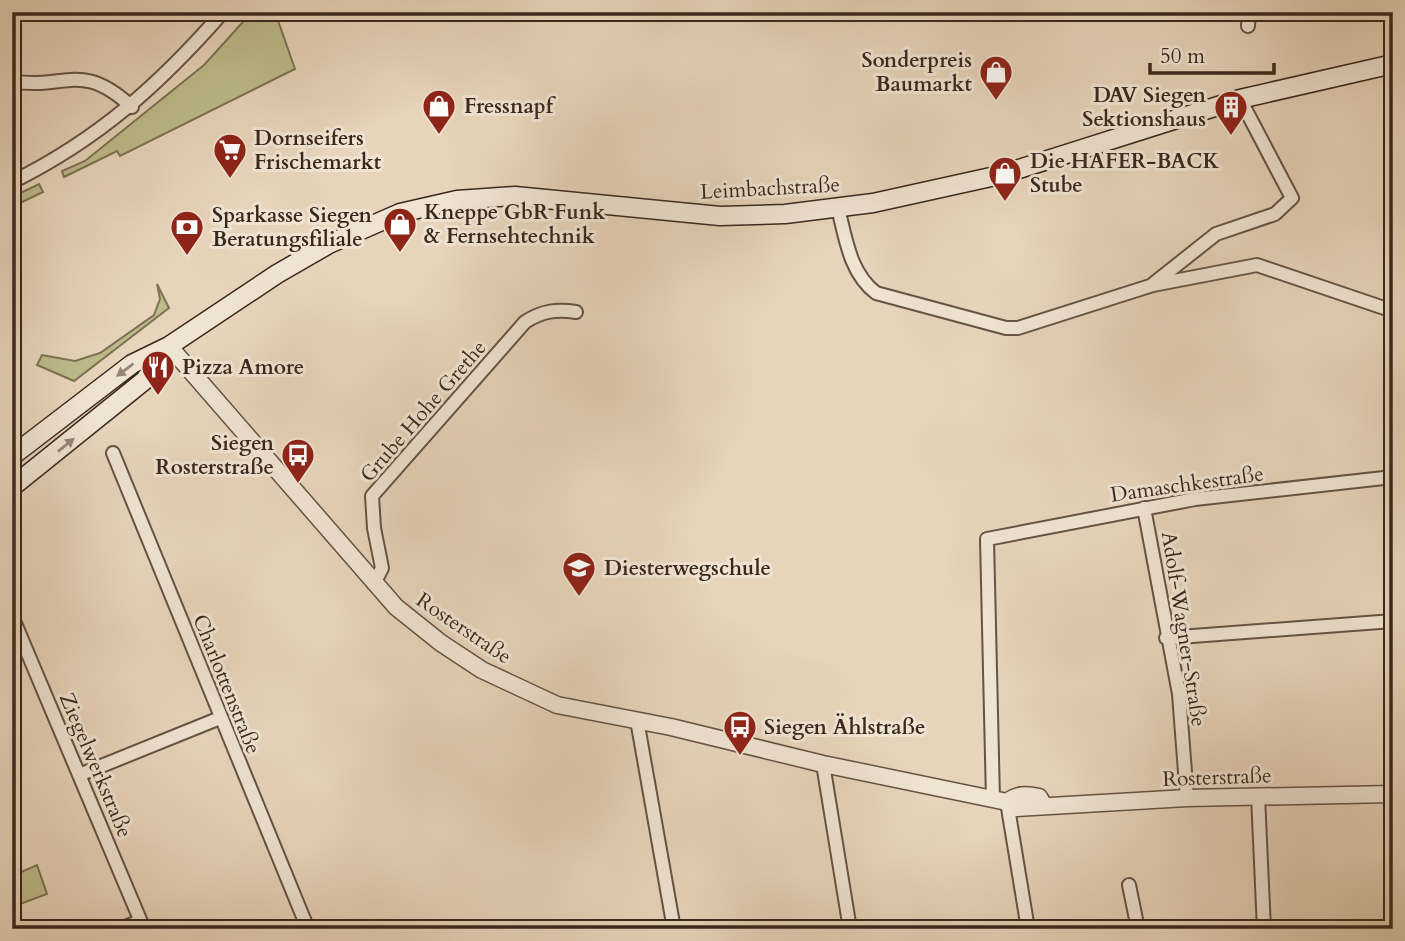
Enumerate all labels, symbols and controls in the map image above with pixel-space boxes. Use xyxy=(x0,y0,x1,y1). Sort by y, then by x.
scale bar xyxy=(1150,32,1274,76)
text: 50 m xyxy=(1160,42,1205,71)
place label: Sonderpreis Baumarkt xyxy=(861,46,973,99)
shop icon: Sonderpreis Baumarkt xyxy=(977,53,1015,102)
place label: DAV Siegen Sektionshaus xyxy=(1082,81,1206,134)
shop icon: Fressnapf xyxy=(420,87,458,136)
building icon: DAV Siegen Sektionshaus xyxy=(1212,88,1250,137)
place label: Fressnapf xyxy=(464,92,557,121)
place label: Dornseifers Frischemarkt xyxy=(254,124,382,177)
supermarket icon: Dornseifers Frischemarkt xyxy=(211,131,249,180)
place label: Die HAFER-BACK Stube xyxy=(1030,147,1220,200)
shop icon: Die HAFER-BACK Stube xyxy=(986,154,1024,203)
street label: Leimbachstraße xyxy=(699,170,841,207)
place label: Kneppe GbR Funk & Fernsehtechnik xyxy=(424,198,605,251)
place label: Sparkasse Siegen Beratungsfiliale xyxy=(212,201,373,254)
shop icon: Kneppe GbR Funk & Fernsehtechnik xyxy=(381,205,419,254)
bank icon: Sparkasse Siegen Beratungsfiliale xyxy=(168,208,206,257)
street label: Grube Hohe Grethe xyxy=(354,334,493,489)
restaurant icon: Pizza Amore xyxy=(139,348,177,397)
place label: Pizza Amore xyxy=(182,353,304,382)
one-way arrow xyxy=(116,363,134,377)
place label: Siegen Rosterstraße xyxy=(155,429,275,482)
bus stop icon: Siegen Rosterstraße xyxy=(279,436,317,485)
one-way arrow xyxy=(57,438,75,453)
street label: Damaschkestraße xyxy=(1109,459,1265,510)
street label: Adolf-Wagner-Straße xyxy=(1154,529,1213,729)
school or university icon: Diesterwegschule xyxy=(560,549,598,598)
place label: Diesterwegschule xyxy=(604,554,771,583)
street label: Rosterstraße xyxy=(410,586,517,671)
street label: Charlottenstraße xyxy=(185,610,268,758)
street label: Ziegelwerkstraße xyxy=(52,688,139,842)
bus stop icon: Siegen Ählstraße xyxy=(721,708,759,757)
place label: Siegen Ählstraße xyxy=(764,713,925,742)
street label: Rosterstraße xyxy=(1162,761,1272,794)

